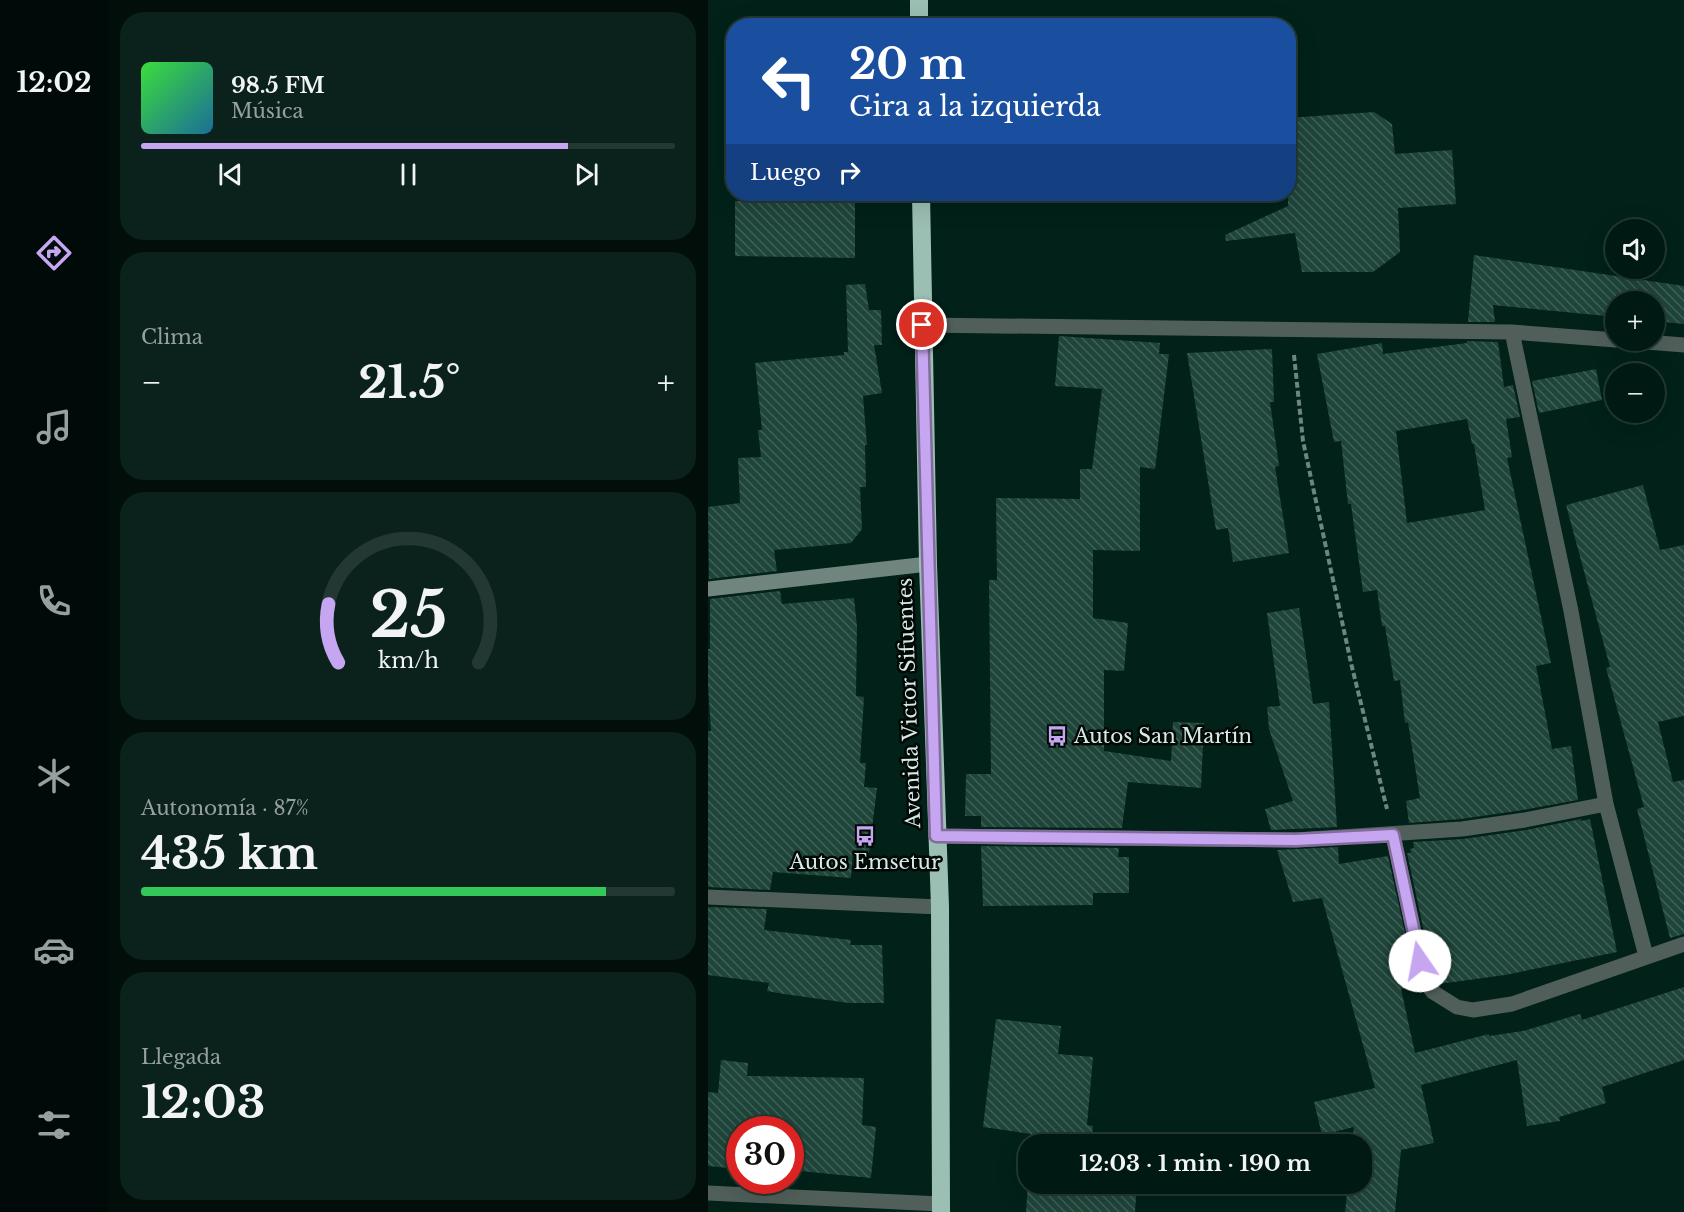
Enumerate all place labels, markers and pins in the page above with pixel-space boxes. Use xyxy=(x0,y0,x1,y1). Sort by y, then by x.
pin xyxy=(896,299,947,350)
bus stop icon: Autos San Martín xyxy=(1045,724,1069,748)
place label: Autos San Martín xyxy=(1073,724,1252,748)
bus stop icon: Autos Emsetur xyxy=(853,824,877,848)
place label: Autos Emsetur xyxy=(788,850,941,874)

